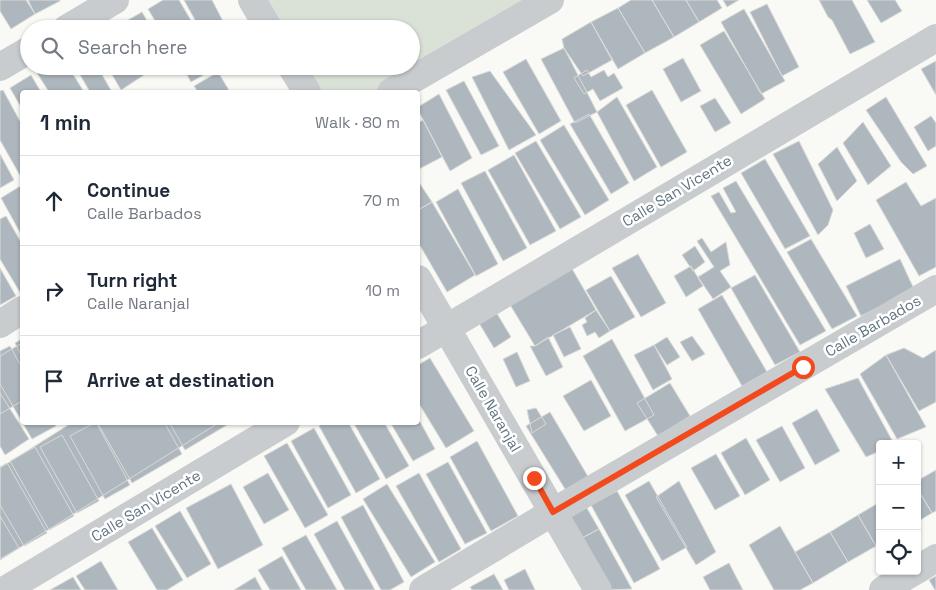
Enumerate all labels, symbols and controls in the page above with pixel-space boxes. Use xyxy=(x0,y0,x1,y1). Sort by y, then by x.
search box xyxy=(20,20,420,75)
icon: search xyxy=(38,34,66,62)
text: Search here xyxy=(78,35,188,60)
text: 1 min xyxy=(40,109,91,136)
text: Walk · 80 m xyxy=(315,112,400,133)
street label: Calle San Vicente xyxy=(619,150,735,231)
text: Continue xyxy=(87,178,170,203)
icon: ahead xyxy=(40,187,68,215)
text: 70 m xyxy=(363,190,400,211)
text: Calle Barbados xyxy=(87,203,202,224)
text: Turn right xyxy=(87,268,177,293)
icon: right xyxy=(40,277,68,305)
text: 10 m xyxy=(365,280,400,301)
street label: Calle Barbados xyxy=(821,290,924,361)
text: Calle Naranjal xyxy=(87,293,190,314)
route start xyxy=(792,356,815,379)
street label: Calle Naranjal xyxy=(461,362,526,455)
icon: arrive xyxy=(40,367,68,395)
text: Arrive at destination xyxy=(87,368,275,393)
map controls xyxy=(876,440,921,575)
button: + xyxy=(876,440,921,485)
street label: Calle San Vicente xyxy=(88,465,204,546)
route end xyxy=(523,467,546,490)
button: − xyxy=(876,485,921,530)
button: locate xyxy=(876,530,921,575)

